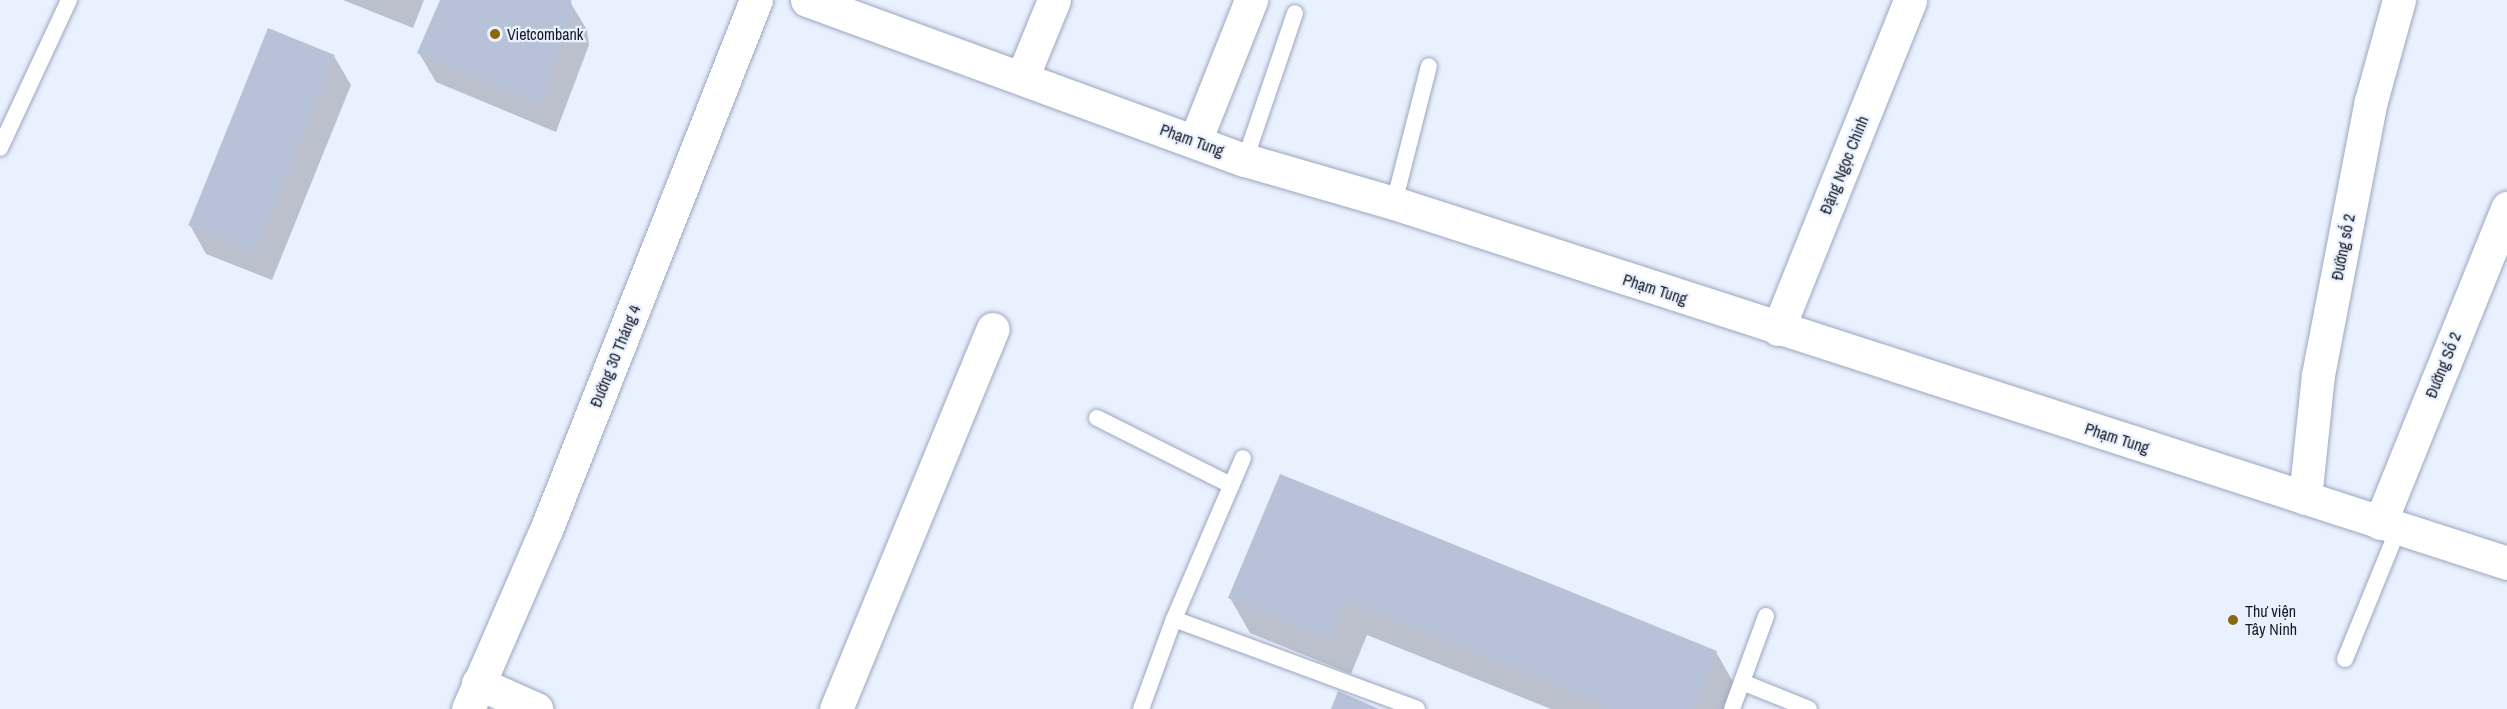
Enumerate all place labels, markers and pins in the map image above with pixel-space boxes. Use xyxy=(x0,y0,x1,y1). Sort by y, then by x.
place label: Vietcombank xyxy=(507,24,583,44)
marker: Vietcombank xyxy=(488,27,502,41)
place label: Thư viện Tây Ninh xyxy=(2245,601,2297,639)
marker: Thư viện Tây Ninh xyxy=(2226,613,2240,627)

